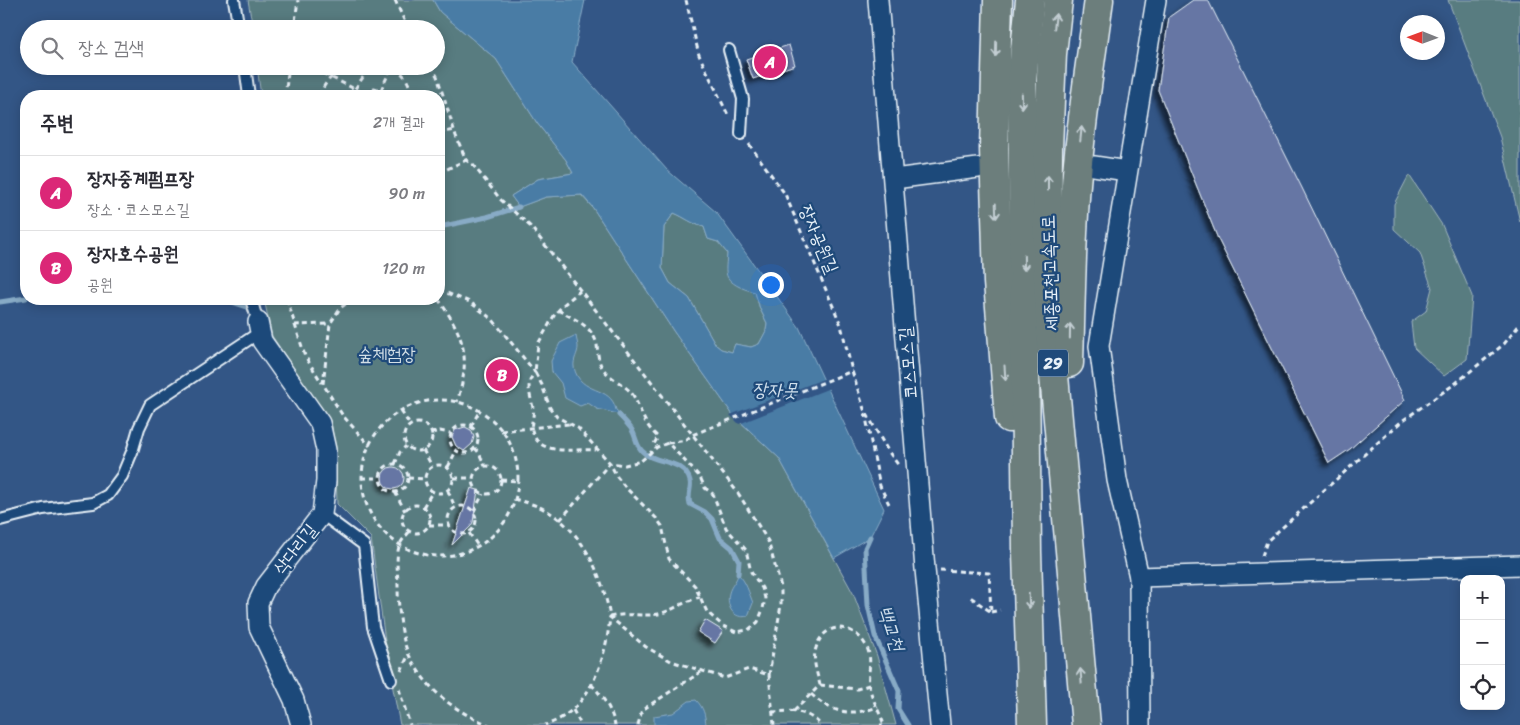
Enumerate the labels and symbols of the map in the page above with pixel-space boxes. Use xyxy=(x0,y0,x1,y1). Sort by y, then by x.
one-way arrow xyxy=(1051,13,1060,29)
north arrow xyxy=(1400,15,1445,60)
one-way arrow xyxy=(992,40,1001,56)
pin: A xyxy=(754,43,786,81)
one-way arrow xyxy=(1017,92,1027,109)
one-way arrow xyxy=(1076,126,1086,142)
one-way arrow xyxy=(1043,175,1053,192)
street label: 장자공원길 xyxy=(790,199,848,279)
one-way arrow xyxy=(992,203,1001,219)
street label: 세종포천고속도로 xyxy=(1032,215,1068,331)
one-way arrow xyxy=(1019,255,1029,271)
your location xyxy=(758,272,784,298)
one-way arrow xyxy=(1065,323,1075,340)
street label: 코스모스길 xyxy=(889,325,927,400)
park label: 숲체험장 xyxy=(358,338,416,370)
road number: 29 xyxy=(1038,349,1068,376)
pin: B xyxy=(486,356,518,394)
one-way arrow xyxy=(1001,365,1010,381)
water label: 장자못 xyxy=(752,373,799,406)
street label: 삭다리길 xyxy=(265,516,326,582)
one-way arrow xyxy=(1024,593,1033,609)
water label: 백교천 xyxy=(869,601,915,657)
one-way arrow xyxy=(1076,669,1086,685)

